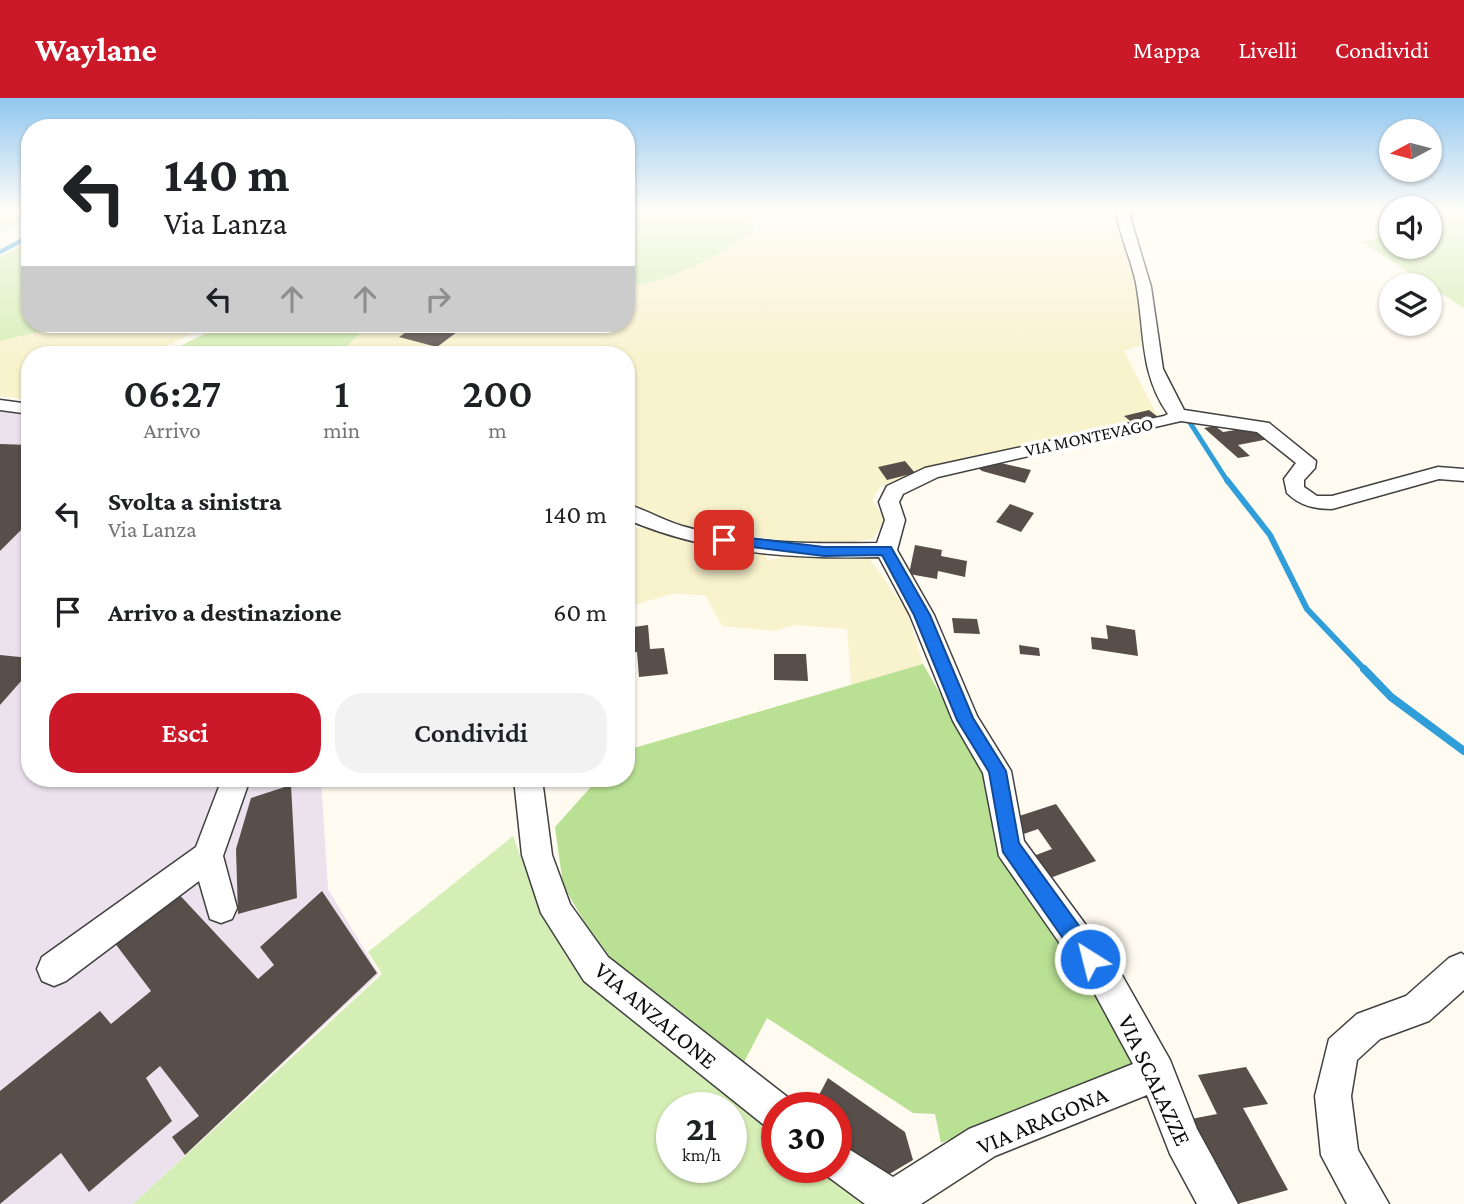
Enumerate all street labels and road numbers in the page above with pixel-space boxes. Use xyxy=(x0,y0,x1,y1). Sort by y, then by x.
street label: VIA MONTEVAGO xyxy=(1023,414,1155,460)
street label: VIA ANZALONE xyxy=(589,956,723,1074)
street label: VIA SCALAZZE xyxy=(1113,1010,1197,1150)
street label: VIA ARAGONA xyxy=(973,1080,1112,1160)

